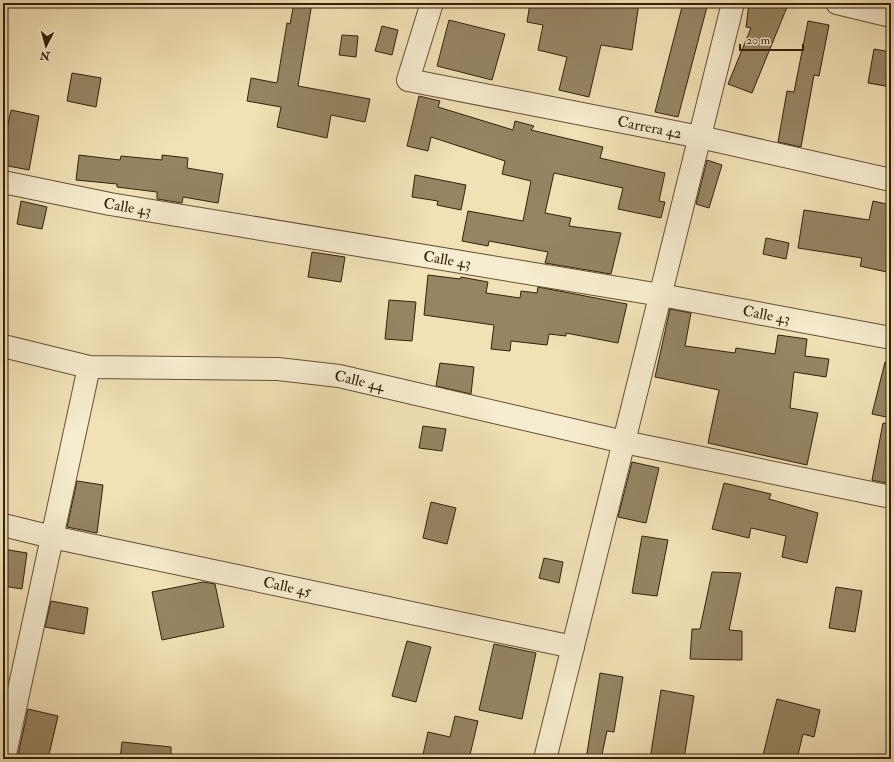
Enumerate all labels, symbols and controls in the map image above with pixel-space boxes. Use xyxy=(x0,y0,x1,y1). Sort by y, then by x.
north arrow xyxy=(26,26,66,66)
scale bar xyxy=(740,26,803,52)
text: 20 m xyxy=(746,33,771,48)
text: N xyxy=(38,48,52,63)
street label: Carrera 42 xyxy=(616,112,684,143)
street label: Calle 43 xyxy=(102,194,153,221)
street label: Calle 43 xyxy=(422,247,472,273)
street label: Calle 43 xyxy=(741,301,792,329)
street label: Calle 44 xyxy=(333,366,387,396)
street label: Calle 45 xyxy=(261,573,314,602)

